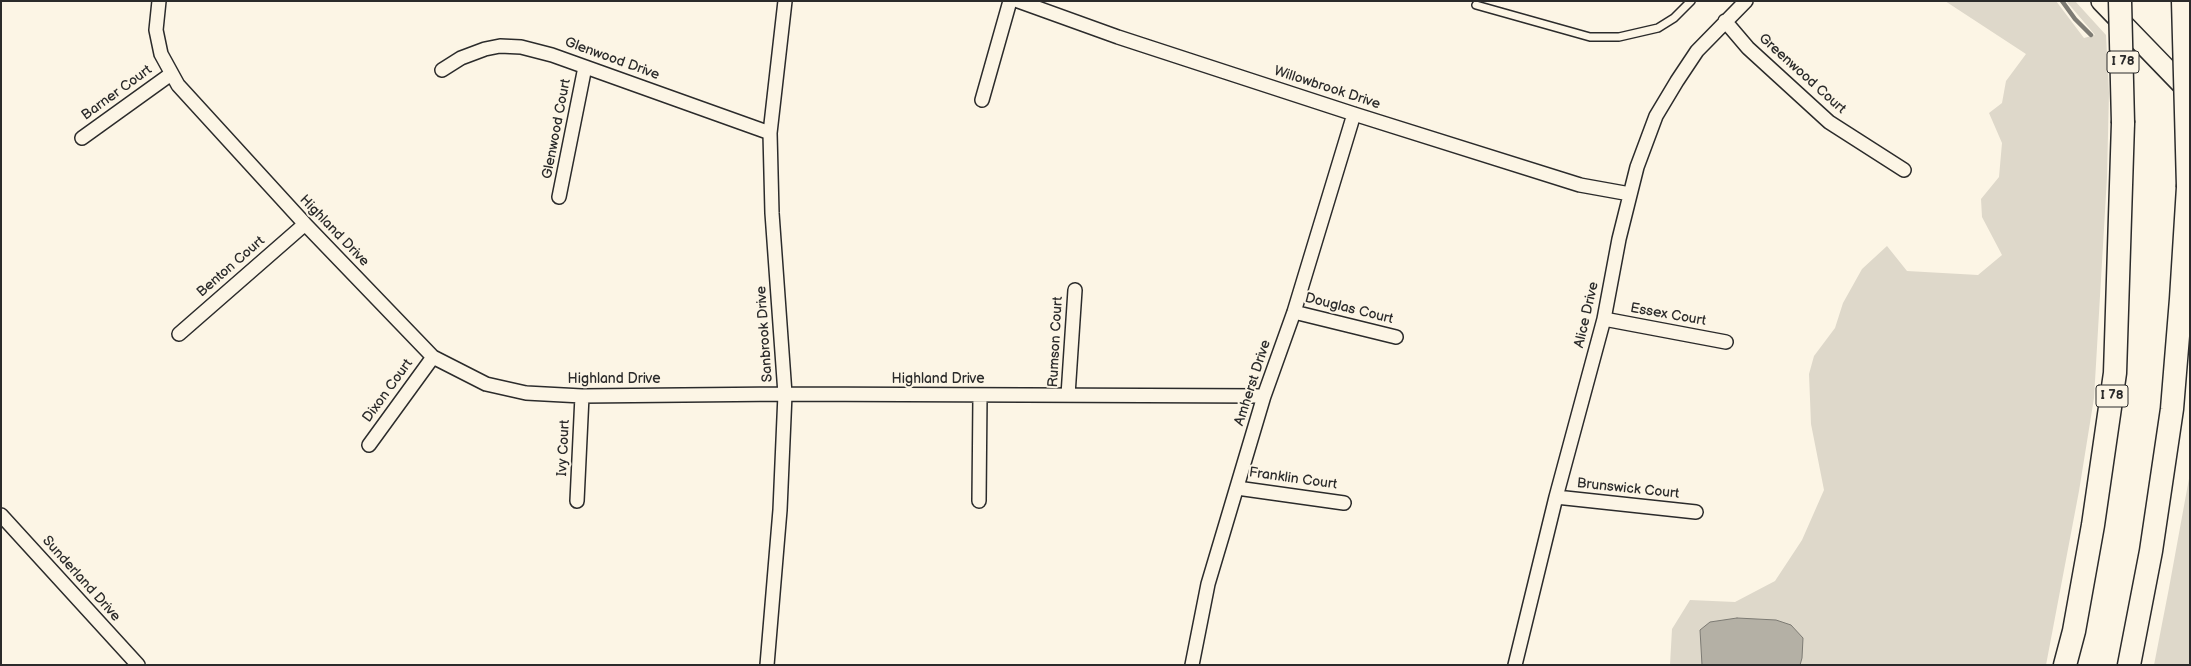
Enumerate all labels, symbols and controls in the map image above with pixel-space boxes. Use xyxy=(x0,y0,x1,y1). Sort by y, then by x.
street label: Greenwood Court xyxy=(1755,30,1849,118)
street label: Glenwood Drive xyxy=(562,34,662,84)
road number: I 78 xyxy=(2107,51,2139,73)
street label: Barner Court xyxy=(79,62,155,124)
street label: Willowbrook Drive xyxy=(1272,63,1382,113)
street label: Glenwood Court xyxy=(539,77,575,181)
street label: Highland Drive xyxy=(296,192,372,270)
street label: Benton Court xyxy=(194,233,268,301)
street label: Alice Drive xyxy=(1571,280,1603,350)
street label: Sanbrook Drive xyxy=(753,285,777,383)
street label: Douglas Court xyxy=(1303,290,1395,328)
street label: Rumson Court xyxy=(1045,296,1067,388)
street label: Essex Court xyxy=(1629,300,1707,330)
street label: Amherst Drive xyxy=(1231,338,1275,428)
street label: Dixon Court xyxy=(359,356,417,426)
street label: Highland Drive xyxy=(568,371,660,387)
street label: Highland Drive xyxy=(892,371,984,387)
road number: I 78 xyxy=(2096,385,2128,407)
street label: Ivy Court xyxy=(554,419,574,477)
street label: Franklin Court xyxy=(1248,464,1338,494)
street label: Brunswick Court xyxy=(1576,475,1680,503)
street label: Sunderland Drive xyxy=(38,533,124,625)

